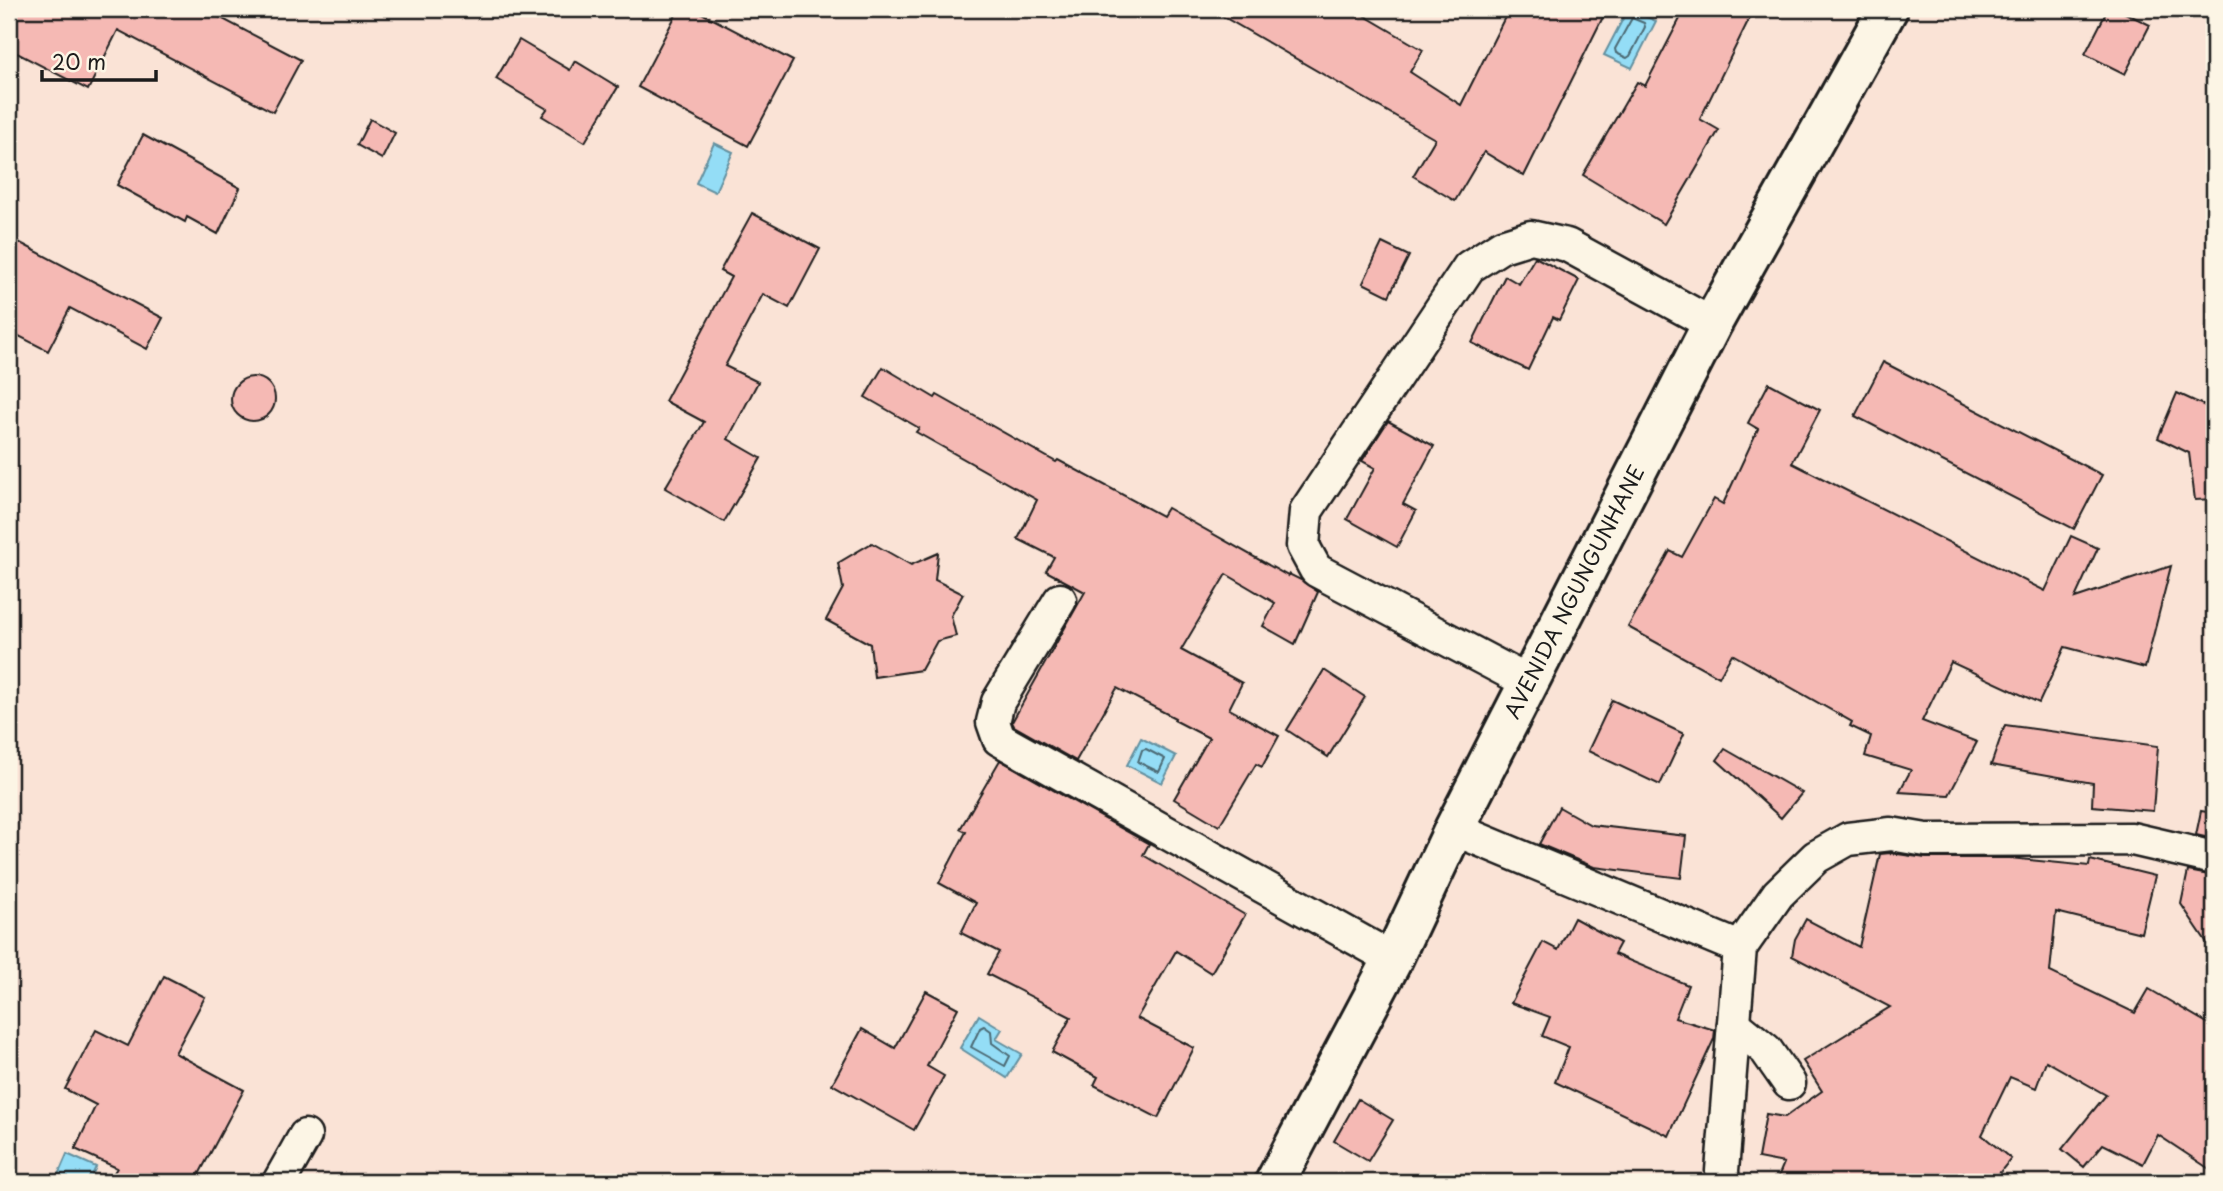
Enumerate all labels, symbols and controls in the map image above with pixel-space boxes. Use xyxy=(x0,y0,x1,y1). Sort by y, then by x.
scale bar xyxy=(42,38,156,82)
text: 20 m xyxy=(52,45,106,77)
street label: AVENIDA NGUNGUNHANE xyxy=(1495,459,1651,724)

